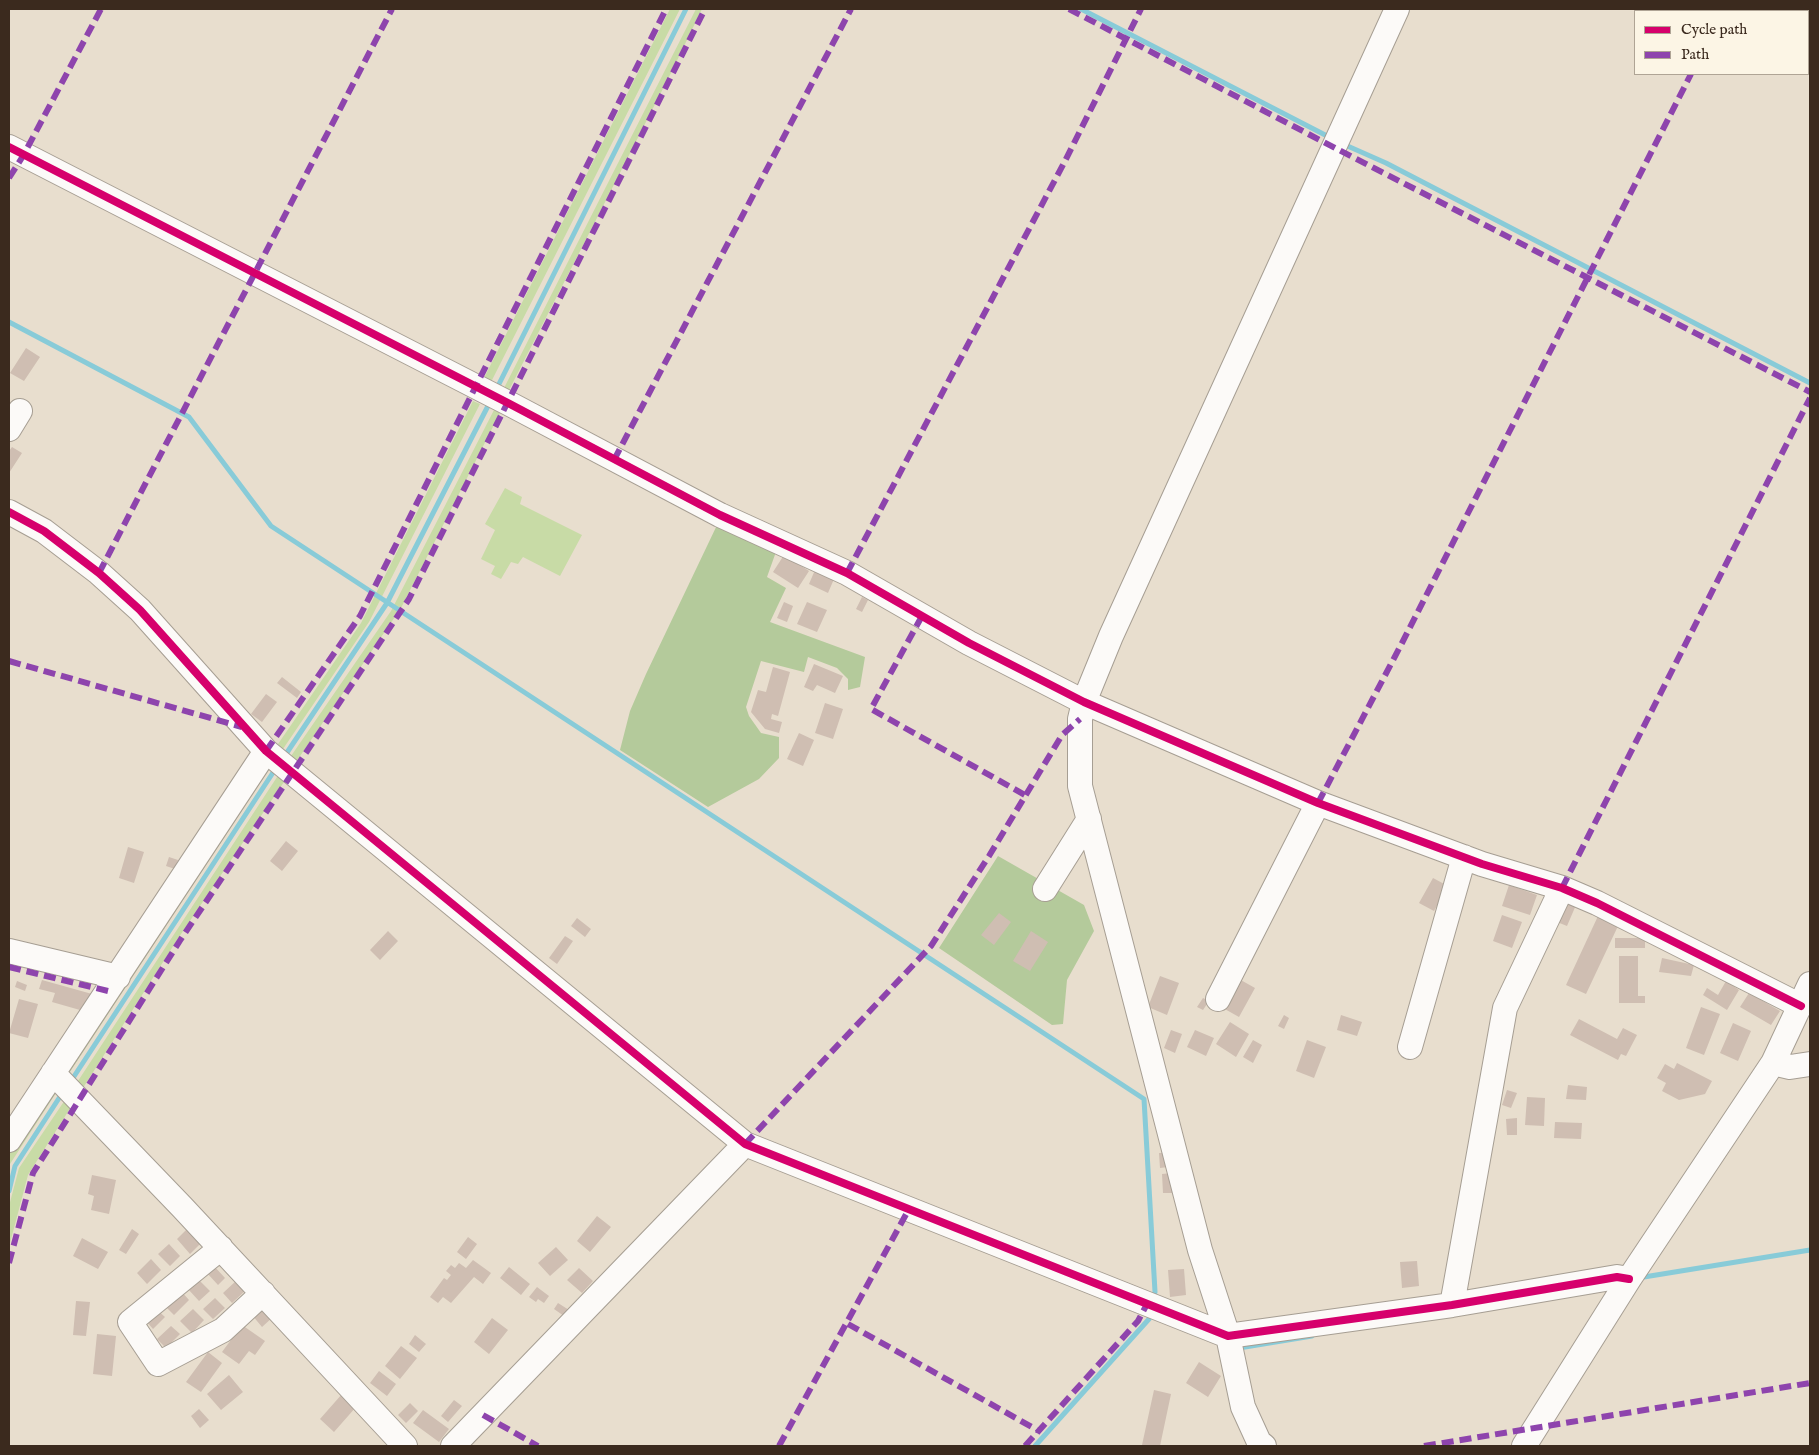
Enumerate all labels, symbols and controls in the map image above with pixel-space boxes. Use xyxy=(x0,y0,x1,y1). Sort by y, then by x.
legend xyxy=(1634,10,1809,75)
text: Cycle path xyxy=(1681,20,1747,39)
text: Path xyxy=(1681,45,1709,64)

